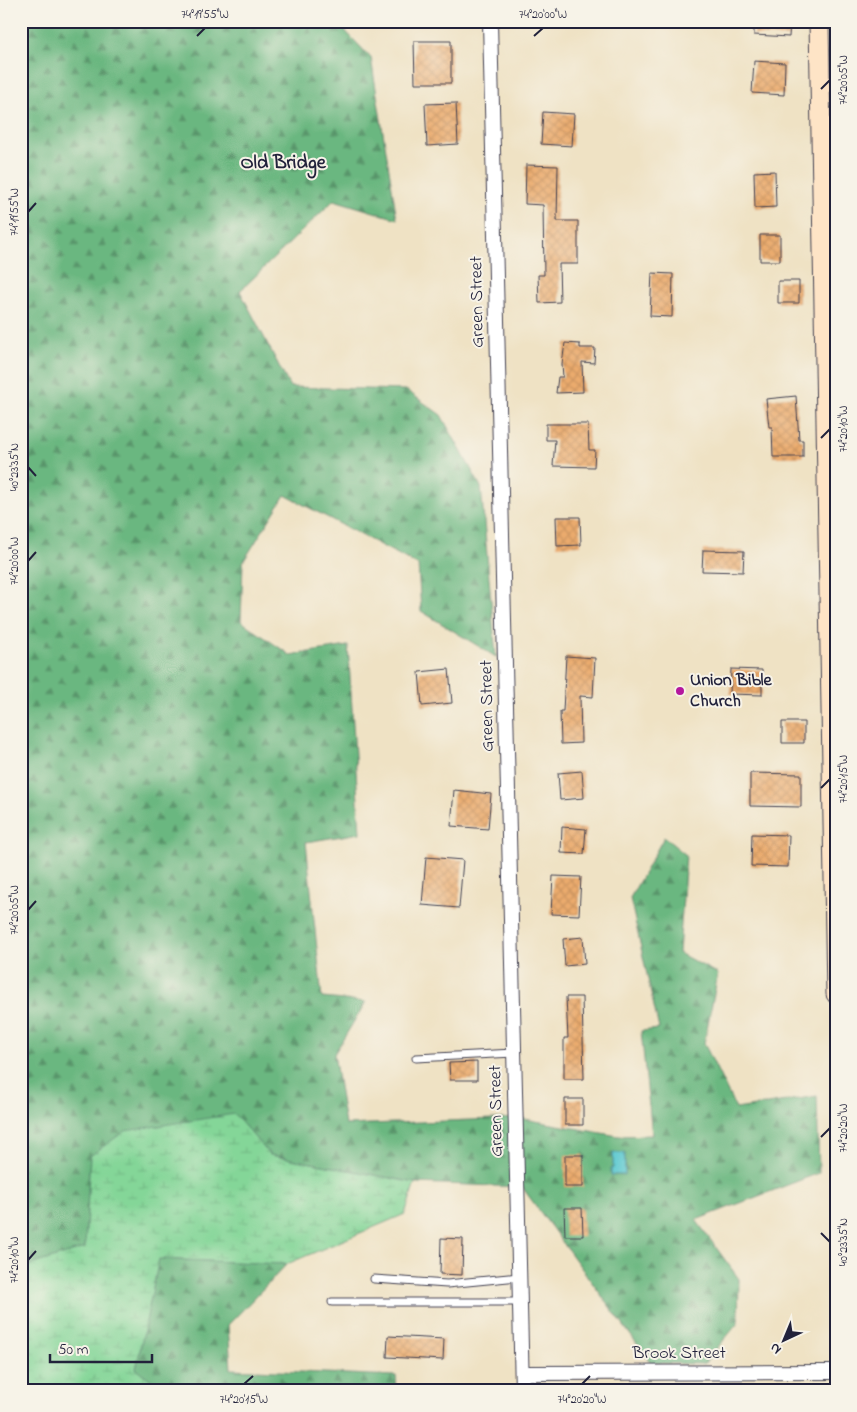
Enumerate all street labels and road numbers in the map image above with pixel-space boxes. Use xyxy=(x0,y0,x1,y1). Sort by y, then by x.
street label: Green Street xyxy=(464,256,492,348)
street label: Green Street xyxy=(474,660,502,752)
street label: Green Street xyxy=(483,1065,511,1157)
street label: Brook Street xyxy=(631,1341,726,1367)

